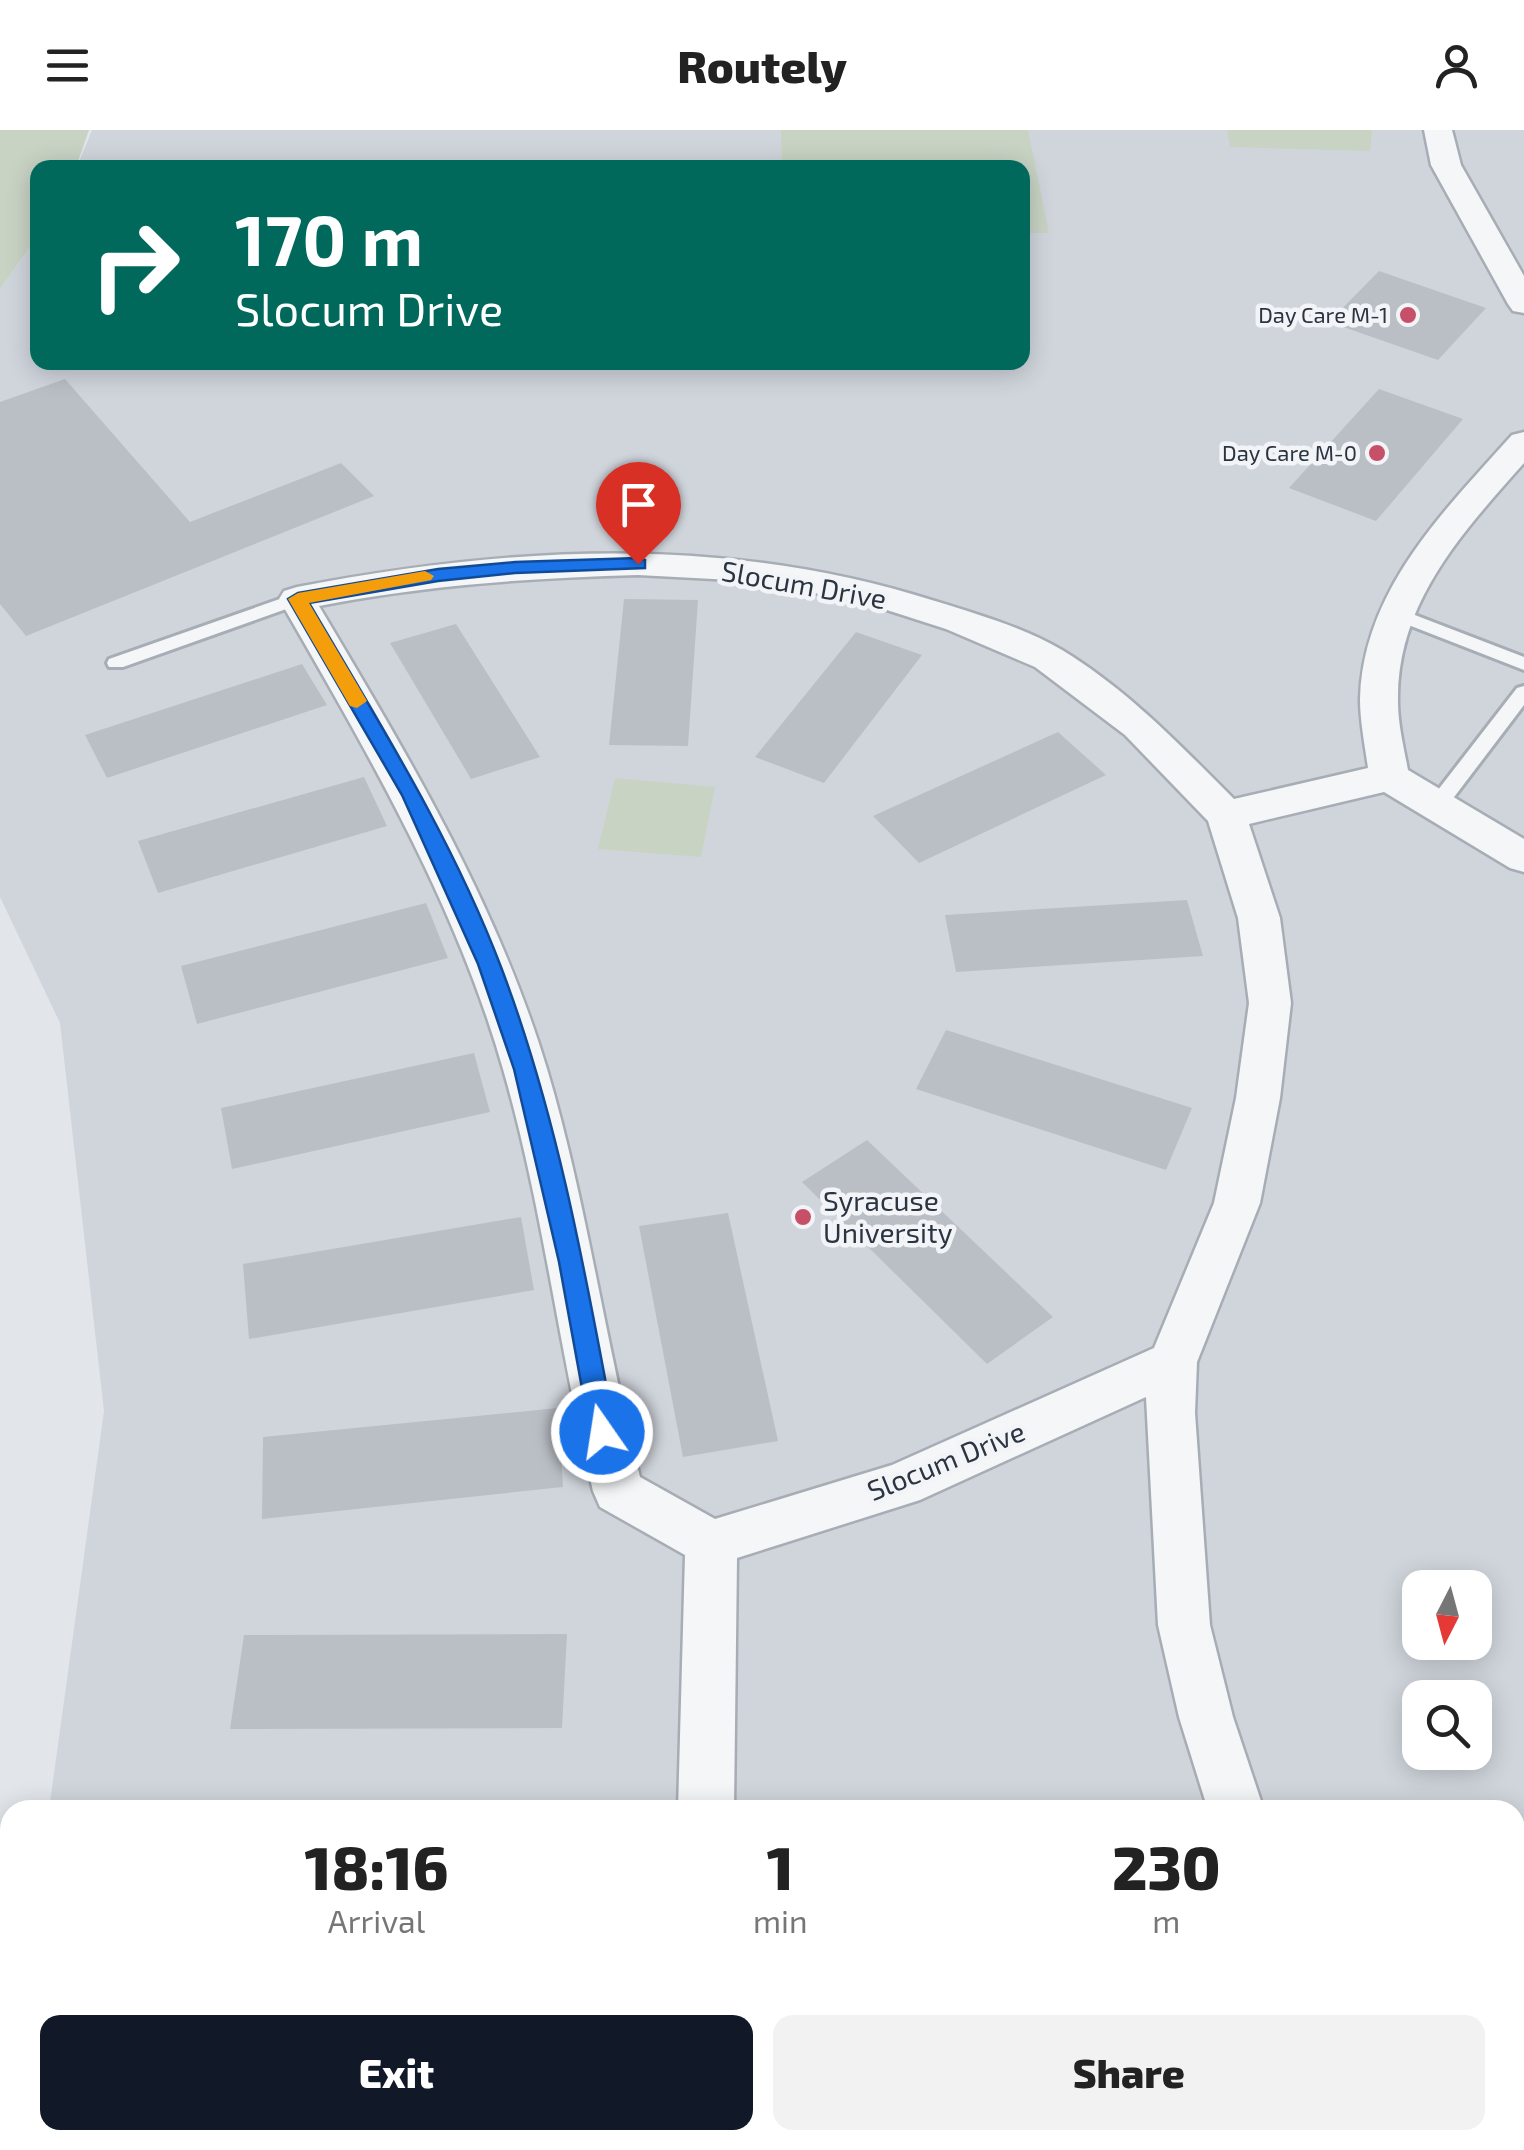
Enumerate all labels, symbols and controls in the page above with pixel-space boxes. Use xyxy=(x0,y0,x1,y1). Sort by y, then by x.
icon: menu xyxy=(40,38,95,93)
text: Routely xyxy=(677,38,847,92)
icon: person xyxy=(1429,38,1484,93)
text: 170 m xyxy=(235,196,423,280)
icon: right xyxy=(70,200,200,330)
text: Slocum Drive xyxy=(235,281,503,335)
place label: Day Care M-1 xyxy=(1258,301,1388,327)
marker: Day Care M-1 xyxy=(1397,304,1419,326)
place label: Day Care M-0 xyxy=(1222,439,1357,465)
marker: Day Care M-0 xyxy=(1366,442,1388,464)
pin xyxy=(596,462,681,565)
icon: arrive xyxy=(611,477,666,532)
street label: Slocum Drive xyxy=(719,553,889,615)
place label: Syracuse University xyxy=(823,1183,953,1249)
marker: Syracuse University xyxy=(792,1206,814,1228)
position arrow xyxy=(550,1380,654,1484)
street label: Slocum Drive xyxy=(862,1413,1029,1507)
north arrow xyxy=(1402,1570,1492,1660)
map controls xyxy=(1402,1570,1492,1770)
button: search xyxy=(1402,1680,1492,1770)
text: 18:16 xyxy=(304,1830,449,1902)
text: 1 xyxy=(767,1830,794,1902)
text: 230 xyxy=(1112,1830,1221,1902)
text: Arrival xyxy=(328,1901,425,1939)
text: min xyxy=(753,1901,808,1939)
text: m xyxy=(1152,1901,1180,1939)
button: Exit xyxy=(40,2015,753,2130)
button: Share xyxy=(773,2015,1485,2130)

